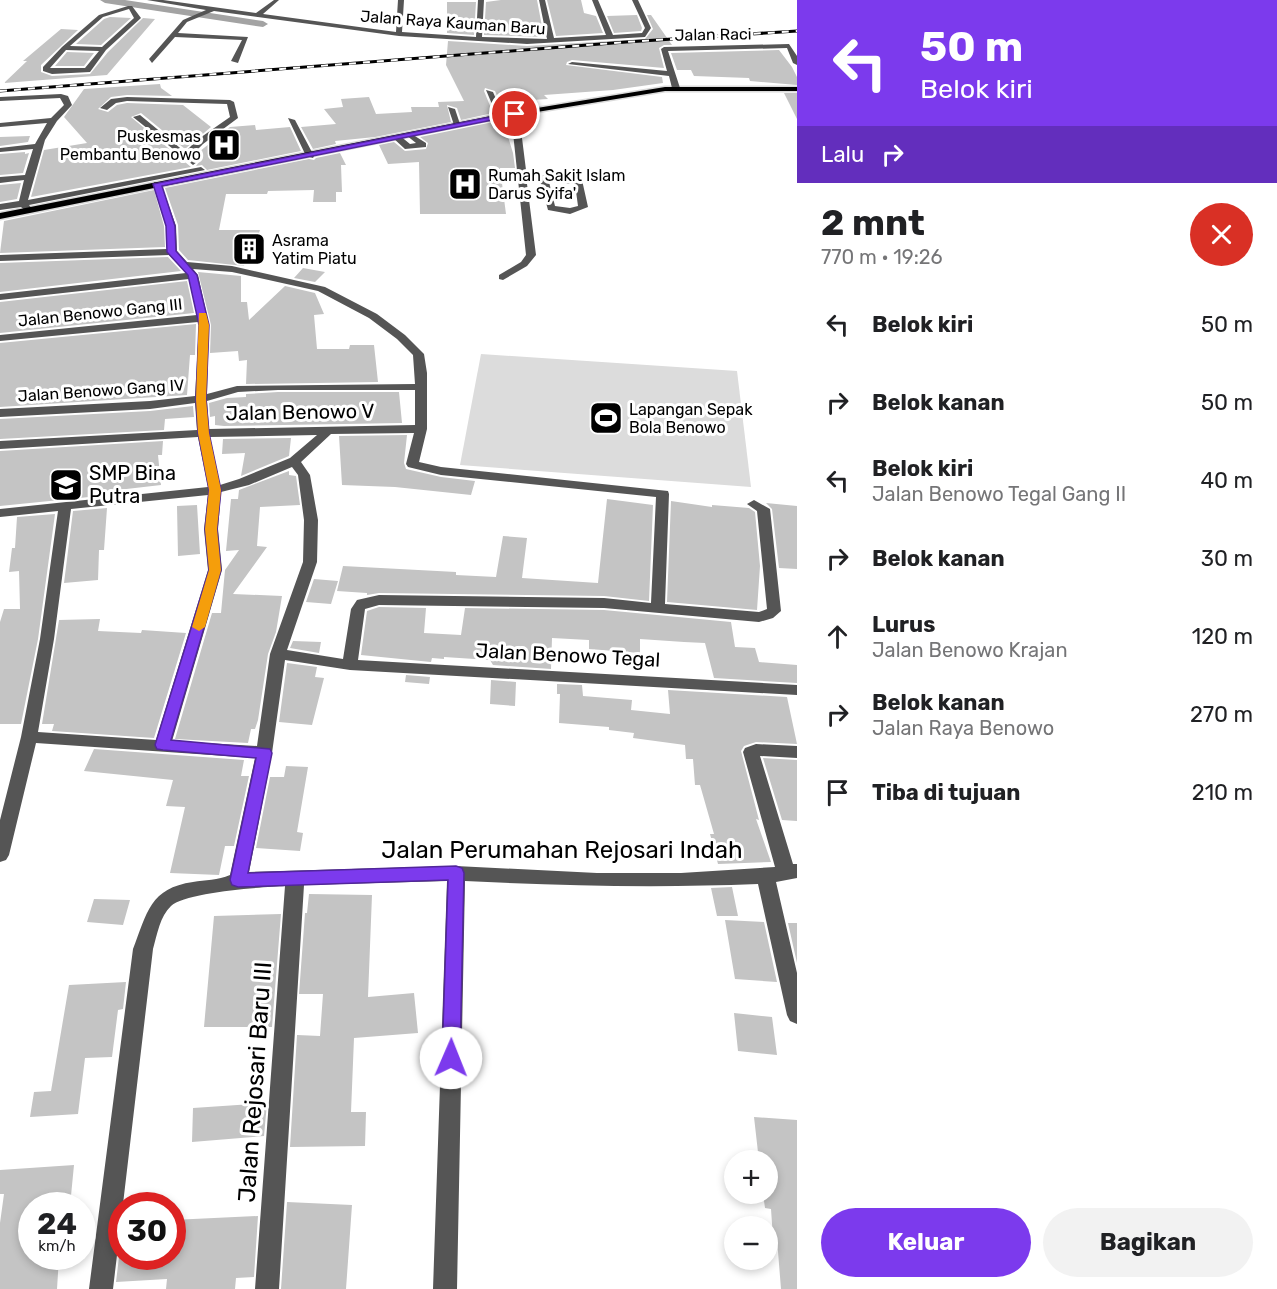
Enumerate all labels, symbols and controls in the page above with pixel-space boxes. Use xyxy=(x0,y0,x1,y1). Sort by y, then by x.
street label: Jalan Raya Kauman Baru xyxy=(360,7,546,38)
text: 50 m xyxy=(920,22,1023,72)
street label: Jalan Raci xyxy=(674,24,752,45)
icon: left xyxy=(821,24,899,102)
text: Belok kiri xyxy=(920,73,1033,105)
pin xyxy=(489,88,540,139)
icon: arrive xyxy=(498,97,531,130)
place label: Puskesmas Pembantu Benowo xyxy=(60,127,201,164)
hospital icon: Puskesmas Pembantu Benowo xyxy=(206,127,242,163)
icon: right xyxy=(876,138,909,171)
text: Lalu xyxy=(821,141,864,168)
hospital icon: Rumah Sakit Islam Darus Syifa' xyxy=(447,166,483,202)
place label: Rumah Sakit Islam Darus Syifa' xyxy=(488,166,625,203)
text: 2 mnt xyxy=(821,201,925,244)
button: close xyxy=(1190,203,1253,266)
building icon: Asrama Yatim Piatu xyxy=(231,231,267,267)
place label: Asrama Yatim Piatu xyxy=(272,231,357,268)
text: 770 m · 19:26 xyxy=(821,245,943,269)
street label: Jalan Benowo Gang III xyxy=(17,294,183,331)
icon: left xyxy=(821,308,854,341)
text: Belok kiri xyxy=(872,311,973,338)
text: 50 m xyxy=(1201,311,1253,338)
street label: Jalan Benowo Gang IV xyxy=(17,375,185,406)
icon: right xyxy=(821,386,854,419)
text: Belok kanan xyxy=(872,389,1005,416)
text: 50 m xyxy=(1201,389,1253,416)
street label: Jalan Benowo V xyxy=(225,399,375,425)
sports icon: Lapangan Sepak Bola Benowo xyxy=(588,400,624,436)
place label: Lapangan Sepak Bola Benowo xyxy=(629,400,753,437)
text: Belok kiri xyxy=(872,455,973,482)
place label: SMP Bina Putra xyxy=(89,461,176,508)
icon: left xyxy=(821,464,854,497)
school or university icon: SMP Bina Putra xyxy=(48,467,84,503)
text: 40 m xyxy=(1200,467,1253,494)
text: Jalan Benowo Tegal Gang II xyxy=(872,482,1126,506)
icon: right xyxy=(821,542,854,575)
text: Belok kanan xyxy=(872,545,1005,572)
text: 30 m xyxy=(1201,545,1253,572)
text: Lurus xyxy=(872,611,935,638)
icon: ahead xyxy=(821,620,854,653)
text: 120 m xyxy=(1192,623,1253,650)
street label: Jalan Benowo Tegal xyxy=(475,638,661,672)
text: Jalan Benowo Krajan xyxy=(872,638,1068,662)
text: Belok kanan xyxy=(872,689,1005,716)
icon: right xyxy=(821,698,854,731)
text: 270 m xyxy=(1190,701,1253,728)
text: Jalan Raya Benowo xyxy=(872,716,1054,740)
icon: arrive xyxy=(821,776,854,809)
text: Tiba di tujuan xyxy=(872,779,1020,806)
text: 210 m xyxy=(1192,779,1253,806)
street label: Jalan Perumahan Rejosari Indah xyxy=(381,836,743,864)
street label: Jalan Rejosari Baru III xyxy=(233,961,277,1203)
position arrow xyxy=(419,1026,483,1090)
map controls xyxy=(724,1150,778,1270)
button: + xyxy=(724,1150,778,1204)
speed limit sign: 30 xyxy=(108,1192,186,1270)
text: 24 xyxy=(37,1206,77,1242)
button: Keluar xyxy=(821,1208,1031,1277)
button: Bagikan xyxy=(1043,1208,1253,1277)
button: − xyxy=(724,1216,778,1270)
text: km/h xyxy=(38,1237,76,1255)

